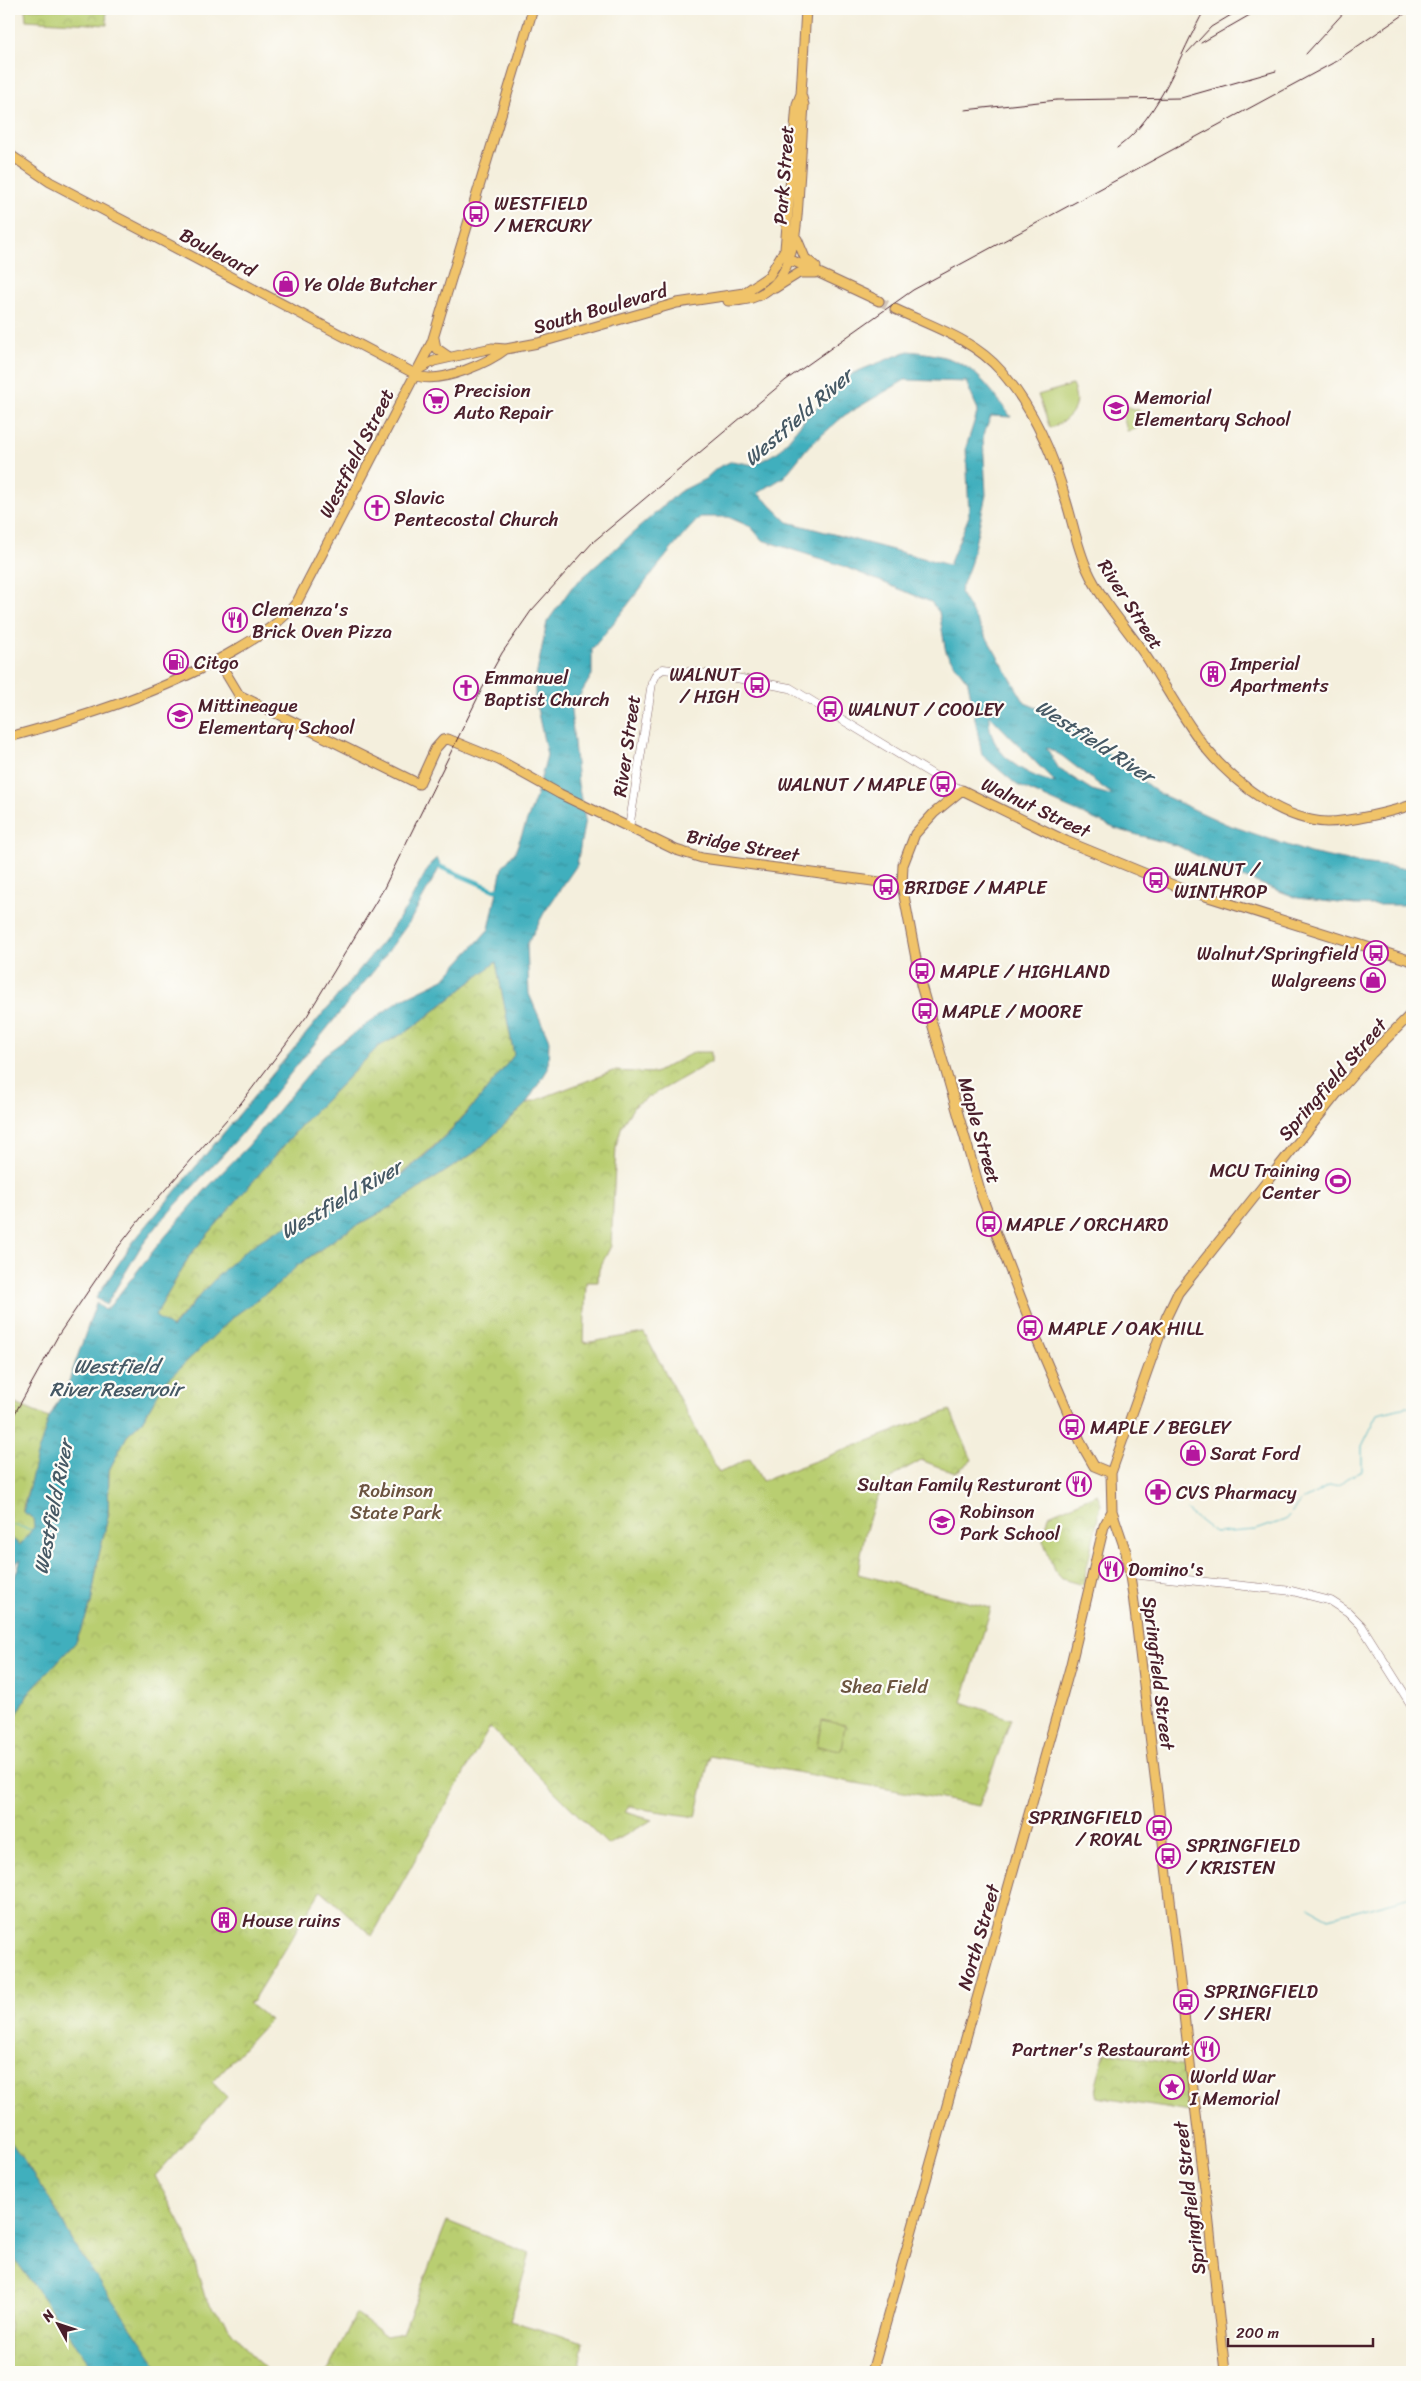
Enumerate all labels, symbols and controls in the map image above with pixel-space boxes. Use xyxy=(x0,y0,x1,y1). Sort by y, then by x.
street label: Park Street xyxy=(764,124,803,226)
place label: WESTFIELD / MERCURY xyxy=(494,187,593,242)
bus stop icon: WESTFIELD / MERCURY xyxy=(463,201,489,227)
street label: Boulevard xyxy=(174,218,264,287)
place label: Ye Olde Butcher xyxy=(304,268,438,301)
shop icon: Ye Olde Butcher xyxy=(273,271,299,297)
street label: South Boulevard xyxy=(529,273,673,343)
water label: Westfield River xyxy=(736,357,864,475)
place label: Precision Auto Repair xyxy=(453,374,554,429)
place label: Memorial Elementary School xyxy=(1134,381,1291,436)
street label: Westfield Street xyxy=(310,383,403,524)
supermarket icon: Precision Auto Repair xyxy=(423,388,449,414)
school or university icon: Memorial Elementary School xyxy=(1103,395,1129,421)
place label: Slavic Pentecostal Church xyxy=(394,481,559,536)
church icon: Slavic Pentecostal Church xyxy=(364,495,390,521)
street label: River Street xyxy=(1089,552,1172,656)
place label: Clemenza's Brick Oven Pizza xyxy=(252,593,392,648)
restaurant icon: Clemenza's Brick Oven Pizza xyxy=(222,607,248,633)
place label: Citgo xyxy=(194,646,239,679)
place label: Imperial Apartments xyxy=(1229,647,1329,702)
fuel station icon: Citgo xyxy=(163,649,189,675)
place label: WALNUT / HIGH xyxy=(669,658,741,713)
place label: Emmanuel Baptist Church xyxy=(484,661,609,716)
building icon: Imperial Apartments xyxy=(1200,661,1226,687)
bus stop icon: WALNUT / HIGH xyxy=(744,672,770,698)
church icon: Emmanuel Baptist Church xyxy=(453,675,479,701)
place label: Mittineague Elementary School xyxy=(198,689,355,744)
water label: Westfield River xyxy=(1028,690,1164,795)
street label: River Street xyxy=(603,693,650,799)
place label: WALNUT / COOLEY xyxy=(848,693,1005,726)
bus stop icon: WALNUT / COOLEY xyxy=(817,696,843,722)
school or university icon: Mittineague Elementary School xyxy=(167,703,193,729)
place label: WALNUT / MAPLE xyxy=(778,768,927,801)
street label: Walnut Street xyxy=(976,768,1097,848)
bus stop icon: WALNUT / MAPLE xyxy=(930,771,956,797)
street label: Bridge Street xyxy=(684,819,803,872)
place label: WALNUT / WINTHROP xyxy=(1174,853,1267,908)
bus stop icon: WALNUT / WINTHROP xyxy=(1143,867,1169,893)
place label: BRIDGE / MAPLE xyxy=(904,871,1048,904)
bus stop icon: BRIDGE / MAPLE xyxy=(873,874,899,900)
place label: Walnut/Springfield xyxy=(1197,937,1360,970)
bus stop icon: Walnut/Springfield xyxy=(1363,940,1389,966)
place label: MAPLE / HIGHLAND xyxy=(940,955,1110,988)
bus stop icon: MAPLE / HIGHLAND xyxy=(909,958,935,984)
place label: Walgreens xyxy=(1271,964,1356,997)
shop icon: Walgreens xyxy=(1360,967,1386,993)
place label: MAPLE / MOORE xyxy=(942,995,1083,1028)
bus stop icon: MAPLE / MOORE xyxy=(912,998,938,1024)
street label: Springfield Street xyxy=(1269,1009,1396,1148)
street label: Maple Street xyxy=(949,1073,1011,1187)
water label: Westfield River xyxy=(274,1148,412,1248)
place label: MCU Training Center xyxy=(1209,1154,1321,1209)
sports icon: MCU Training Center xyxy=(1325,1168,1351,1194)
place label: MAPLE / ORCHARD xyxy=(1006,1208,1169,1241)
bus stop icon: MAPLE / ORCHARD xyxy=(976,1211,1002,1237)
place label: MAPLE / OAK HILL xyxy=(1048,1312,1204,1345)
bus stop icon: MAPLE / OAK HILL xyxy=(1017,1315,1043,1341)
water label: Westfield River Reservoir xyxy=(50,1349,186,1407)
place label: MAPLE / BEGLEY xyxy=(1090,1411,1232,1444)
bus stop icon: MAPLE / BEGLEY xyxy=(1059,1414,1085,1440)
water label: Westfield River xyxy=(23,1433,84,1577)
place label: Sarat Ford xyxy=(1210,1437,1302,1470)
shop icon: Sarat Ford xyxy=(1180,1440,1206,1466)
place label: Sultan Family Resturant xyxy=(857,1468,1062,1501)
restaurant icon: Sultan Family Resturant xyxy=(1066,1471,1092,1497)
park label: Robinson State Park xyxy=(350,1474,443,1529)
place label: CVS Pharmacy xyxy=(1176,1476,1297,1509)
pharmacy icon: CVS Pharmacy xyxy=(1145,1479,1171,1505)
place label: Robinson Park School xyxy=(960,1495,1061,1550)
school or university icon: Robinson Park School xyxy=(929,1509,955,1535)
place label: Domino's xyxy=(1128,1553,1204,1586)
restaurant icon: Domino's xyxy=(1098,1556,1124,1582)
street label: Springfield Street xyxy=(1133,1594,1184,1753)
park label: Shea Field xyxy=(841,1670,928,1703)
place label: SPRINGFIELD / ROYAL xyxy=(1028,1801,1143,1856)
bus stop icon: SPRINGFIELD / ROYAL xyxy=(1146,1815,1172,1841)
place label: SPRINGFIELD / KRISTEN xyxy=(1186,1829,1300,1884)
bus stop icon: SPRINGFIELD / KRISTEN xyxy=(1155,1843,1181,1869)
street label: North Street xyxy=(948,1879,1010,1994)
place label: House ruins xyxy=(242,1904,341,1937)
building icon: House ruins xyxy=(211,1907,237,1933)
place label: SPRINGFIELD / SHERI xyxy=(1204,1975,1318,2030)
bus stop icon: SPRINGFIELD / SHERI xyxy=(1173,1989,1199,2015)
place label: Partner's Restaurant xyxy=(1012,2033,1190,2066)
restaurant icon: Partner's Restaurant xyxy=(1194,2036,1220,2062)
place label: World War I Memorial xyxy=(1189,2060,1281,2115)
place icon: World War I Memorial xyxy=(1159,2074,1185,2100)
street label: Springfield Street xyxy=(1164,2118,1215,2277)
north arrow xyxy=(32,2298,82,2348)
text: N xyxy=(35,2304,61,2328)
scale bar xyxy=(1228,2316,1374,2348)
text: 200 m xyxy=(1236,2320,1280,2346)

